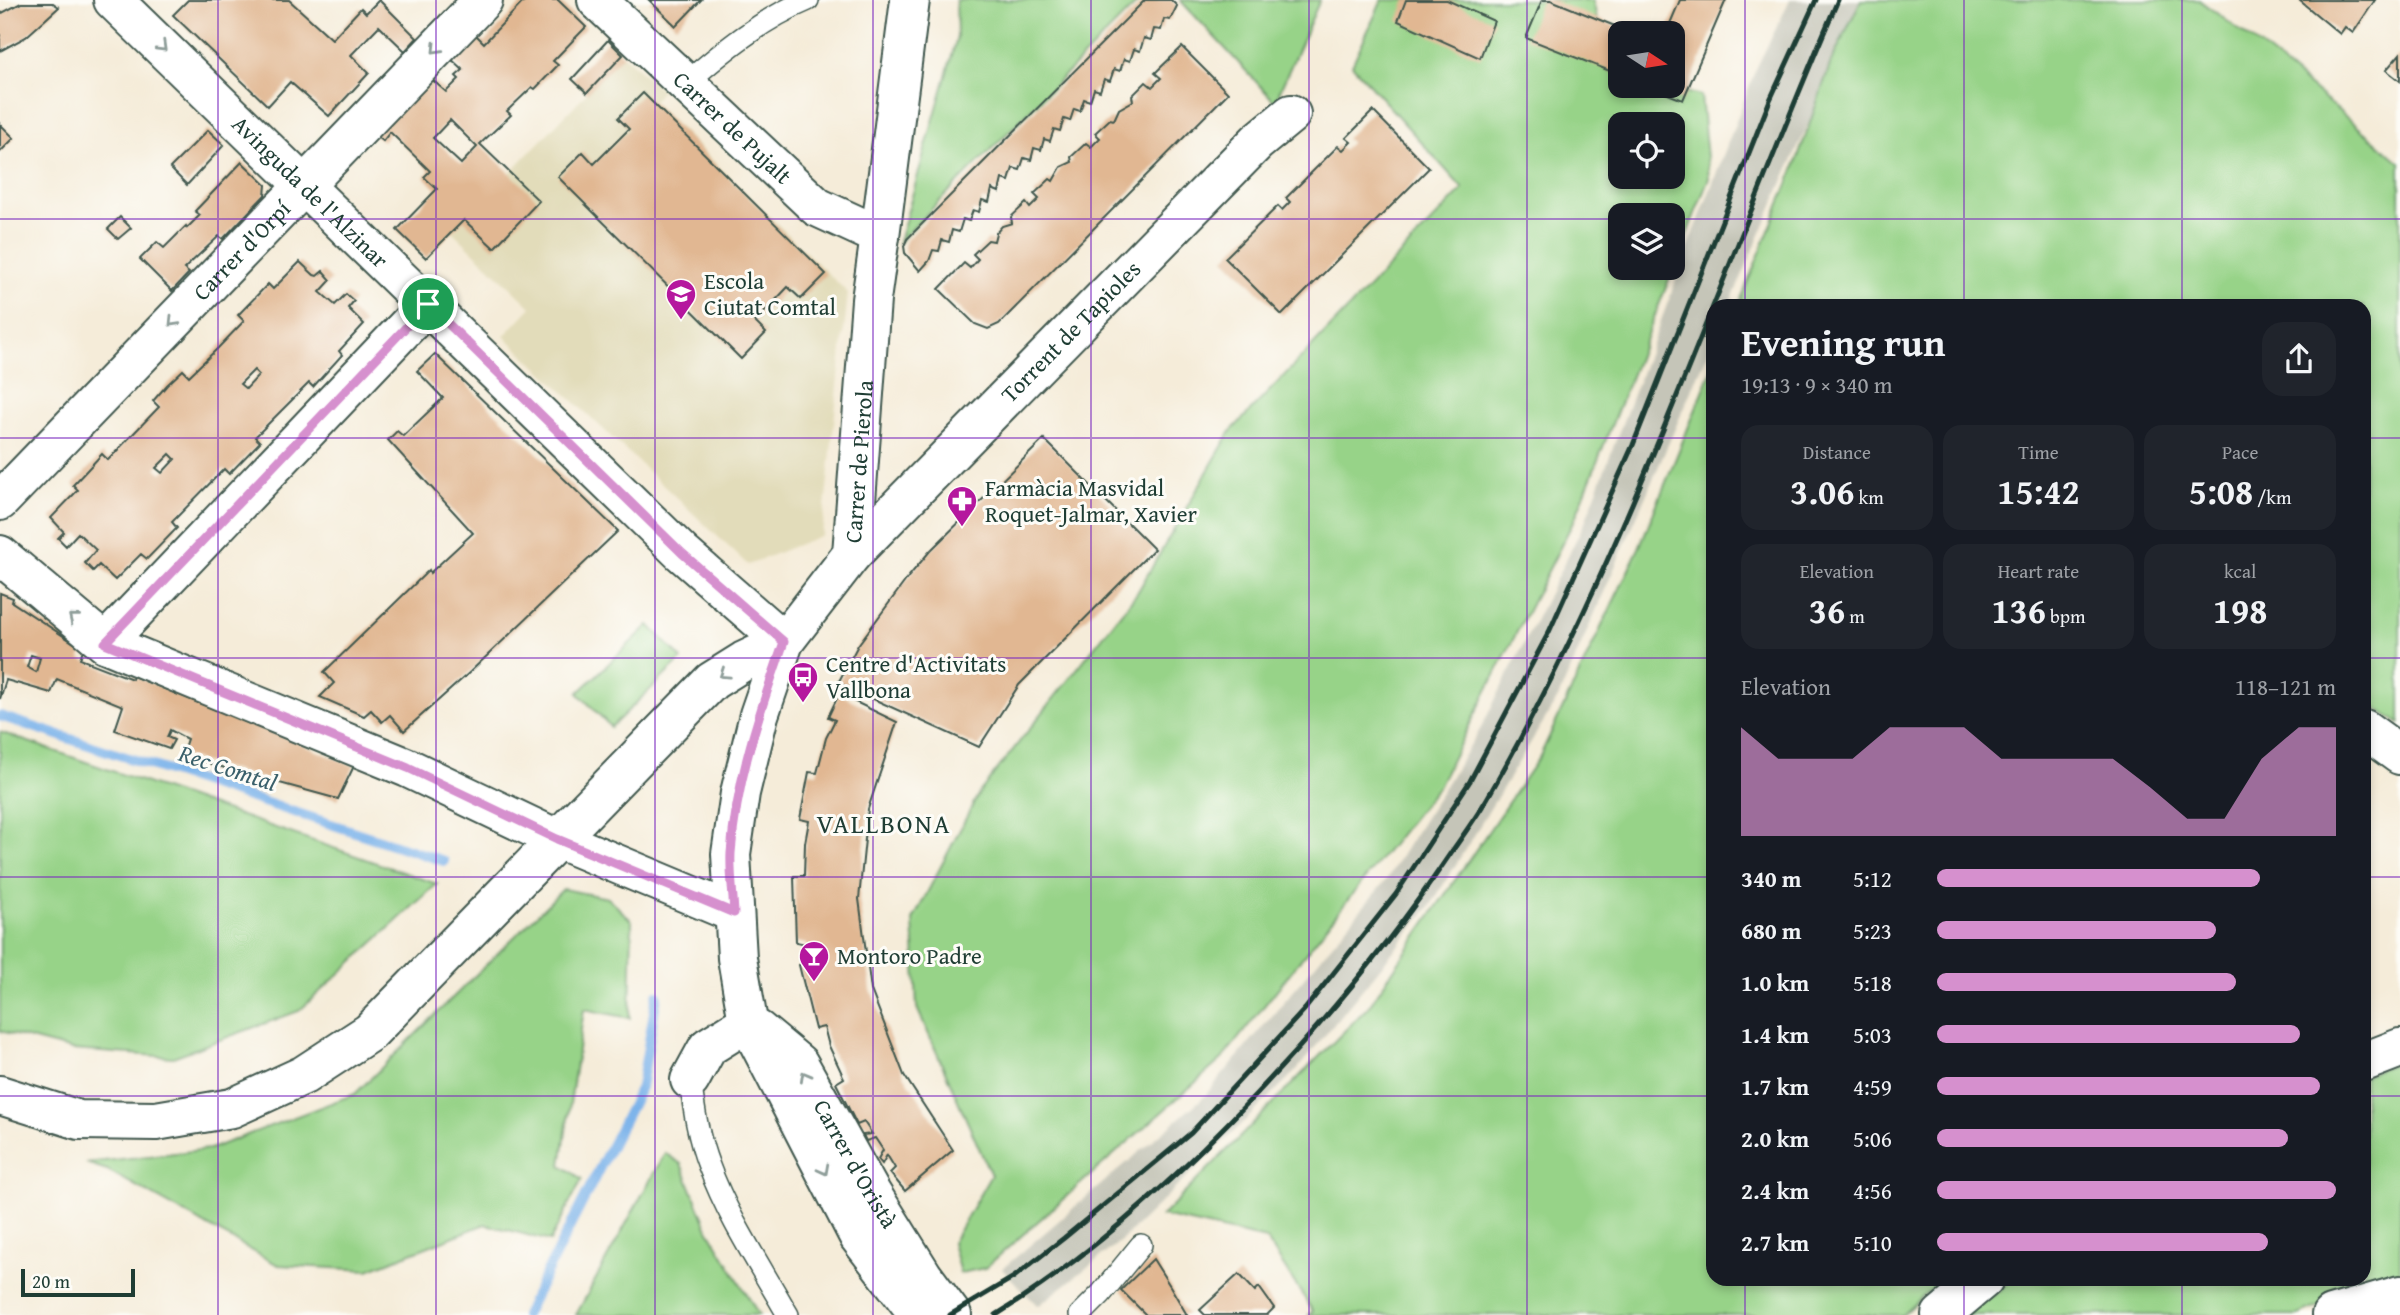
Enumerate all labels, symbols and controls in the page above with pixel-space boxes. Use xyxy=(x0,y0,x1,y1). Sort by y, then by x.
north arrow xyxy=(1608,21,1685,98)
map controls xyxy=(1608,21,1685,280)
one-way arrow xyxy=(154,39,167,52)
one-way arrow xyxy=(431,41,444,54)
street label: Carrer de Pujalt xyxy=(666,63,799,191)
street label: Avinguda de l'Alzinar xyxy=(225,107,397,275)
button: locate xyxy=(1608,112,1685,189)
street label: Carrer d'Orpí xyxy=(185,192,298,308)
button: layers xyxy=(1608,203,1685,280)
street label: Torrent de Tapioles xyxy=(993,253,1148,410)
place label: Escola Ciutat Comtal xyxy=(704,264,836,323)
pin xyxy=(398,274,458,334)
school or university icon: Escola Ciutat Comtal xyxy=(664,277,698,321)
icon: arrive xyxy=(409,285,447,323)
one-way arrow xyxy=(168,314,181,327)
text: Evening run xyxy=(1741,314,1945,370)
button: share xyxy=(2262,322,2336,396)
text: 19:13 · 9 × 340 m xyxy=(1741,368,1893,401)
street label: Carrer de Pierola xyxy=(836,379,881,544)
text: Distance xyxy=(1803,438,1871,466)
text: Time xyxy=(2018,438,2059,466)
text: Pace xyxy=(2222,438,2258,466)
text: 3.06 xyxy=(1790,466,1854,517)
text: 15:42 xyxy=(1997,466,2080,517)
text: 5:08 xyxy=(2189,466,2253,517)
place label: Farmàcia Masvidal Roquet-Jalmar, Xavier xyxy=(985,471,1197,530)
text: km xyxy=(1854,483,1884,511)
text: /km xyxy=(2253,483,2291,511)
pharmacy icon: Farmàcia Masvidal Roquet-Jalmar, Xavier xyxy=(945,484,979,528)
text: Elevation xyxy=(1800,557,1874,585)
text: Heart rate xyxy=(1998,557,2079,585)
text: kcal xyxy=(2224,557,2256,585)
text: 36 xyxy=(1809,585,1845,636)
text: 136 xyxy=(1991,585,2046,636)
text: 198 xyxy=(2213,585,2267,636)
text: m xyxy=(1845,602,1865,630)
text: bpm xyxy=(2046,602,2086,630)
one-way arrow xyxy=(69,613,81,626)
place label: Centre d'Activitats Vallbona xyxy=(826,647,1006,706)
bus stop icon: Centre d'Activitats Vallbona xyxy=(786,660,820,704)
one-way arrow xyxy=(718,666,731,679)
text: Elevation xyxy=(1741,670,1831,703)
text: 118–121 m xyxy=(2235,670,2336,703)
water label: Rec Comtal xyxy=(174,735,282,800)
district label: VALLBONA xyxy=(817,804,951,843)
text: 340 m xyxy=(1741,862,1802,895)
text: 5:12 xyxy=(1853,862,1892,895)
text: 680 m xyxy=(1741,914,1802,947)
text: 5:23 xyxy=(1853,914,1892,947)
bar icon: Montoro Padre xyxy=(797,939,831,983)
place label: Montoro Padre xyxy=(837,939,982,972)
text: 1.0 km xyxy=(1741,966,1809,999)
text: 5:18 xyxy=(1853,966,1892,999)
text: 1.4 km xyxy=(1741,1018,1809,1051)
text: 5:03 xyxy=(1853,1018,1892,1051)
text: 1.7 km xyxy=(1741,1070,1809,1103)
text: 4:59 xyxy=(1853,1070,1892,1103)
one-way arrow xyxy=(800,1071,814,1083)
street label: Carrer d'Oristà xyxy=(806,1093,906,1234)
text: 2.0 km xyxy=(1741,1122,1809,1155)
text: 5:06 xyxy=(1853,1122,1892,1155)
one-way arrow xyxy=(815,1163,829,1175)
text: 2.4 km xyxy=(1741,1174,1809,1207)
text: 4:56 xyxy=(1853,1174,1892,1207)
text: 2.7 km xyxy=(1741,1226,1809,1259)
text: 5:10 xyxy=(1853,1226,1892,1259)
scale bar xyxy=(21,1266,135,1298)
text: 20 m xyxy=(32,1267,70,1295)

